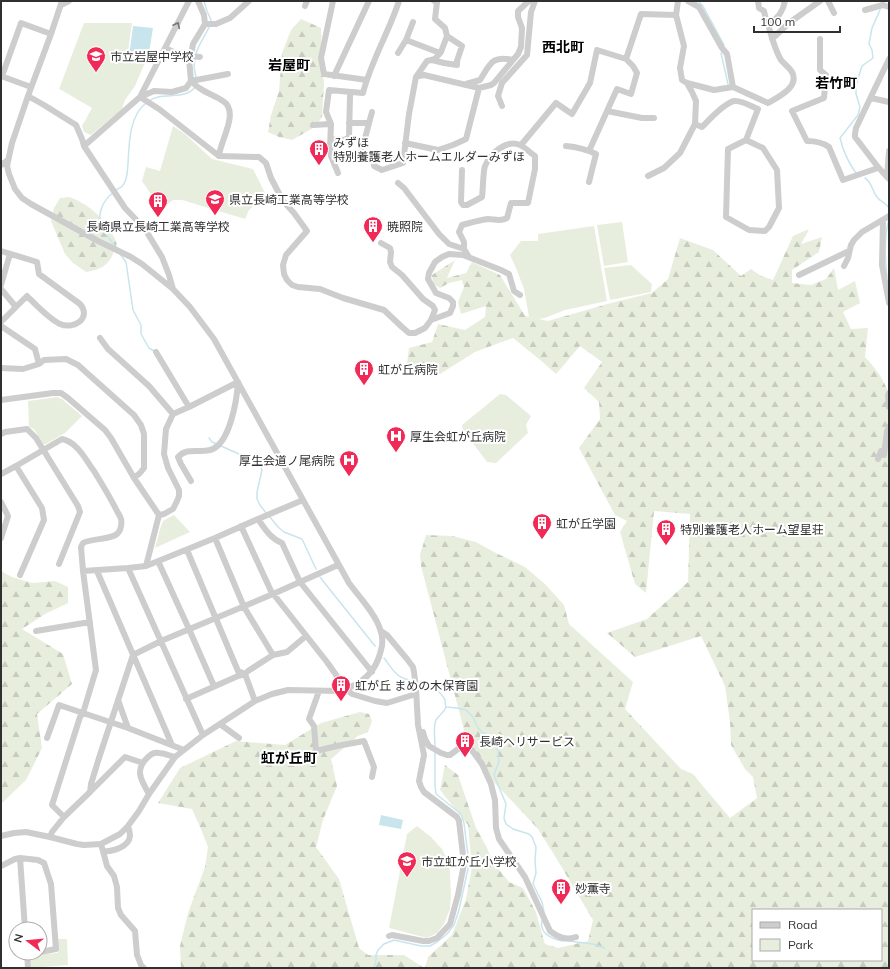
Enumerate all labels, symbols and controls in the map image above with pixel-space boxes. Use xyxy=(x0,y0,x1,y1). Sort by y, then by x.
scale bar xyxy=(754,8,840,34)
text: 100 m xyxy=(760,14,795,29)
one-way arrow xyxy=(172,21,180,29)
district label: 西北町 xyxy=(542,38,584,56)
school or university icon: 市立岩屋中学校 xyxy=(85,45,107,73)
place label: 市立岩屋中学校 xyxy=(110,49,194,64)
district label: 岩屋町 xyxy=(268,56,310,74)
district label: 若竹町 xyxy=(815,74,857,92)
place label: みずほ 特別養護老人ホームエルダーみずほ xyxy=(333,135,525,164)
building icon: みずほ 特別養護老人ホームエルダーみずほ xyxy=(308,138,330,166)
school or university icon: 県立長崎工業高等学校 xyxy=(204,188,226,216)
building icon: 長崎県立長崎工業高等学校 xyxy=(147,190,169,218)
place label: 県立長崎工業高等学校 xyxy=(229,192,349,207)
building icon: 暁照院 xyxy=(362,215,384,243)
place label: 長崎県立長崎工業高等学校 xyxy=(86,219,230,234)
place label: 暁照院 xyxy=(387,219,423,234)
building icon: 虹が丘病院 xyxy=(353,358,375,386)
place label: 虹が丘病院 xyxy=(378,362,438,377)
hospital icon: 厚生会虹が丘病院 xyxy=(385,425,407,453)
place label: 厚生会虹が丘病院 xyxy=(410,429,506,444)
hospital icon: 厚生会道ノ尾病院 xyxy=(338,449,360,477)
place label: 厚生会道ノ尾病院 xyxy=(239,453,335,468)
building icon: 虹が丘学園 xyxy=(531,512,553,540)
place label: 虹が丘学園 xyxy=(556,516,616,531)
building icon: 特別養護老人ホーム望星荘 xyxy=(655,518,677,546)
place label: 特別養護老人ホーム望星荘 xyxy=(680,522,824,537)
building icon: 虹が丘 まめの木保育園 xyxy=(330,674,352,702)
place label: 虹が丘 まめの木保育園 xyxy=(355,678,478,693)
building icon: 長崎ヘリサービス xyxy=(454,730,476,758)
place label: 長崎ヘリサービス xyxy=(479,734,575,749)
district label: 虹が丘町 xyxy=(261,749,317,767)
school or university icon: 市立虹が丘小学校 xyxy=(396,850,418,878)
place label: 市立虹が丘小学校 xyxy=(421,854,517,869)
building icon: 妙薫寺 xyxy=(550,877,572,905)
place label: 妙薫寺 xyxy=(575,881,611,896)
legend xyxy=(752,909,882,961)
text: Road xyxy=(788,917,817,932)
north arrow xyxy=(8,921,48,961)
text: N xyxy=(11,932,26,944)
text: Park xyxy=(788,937,814,952)

